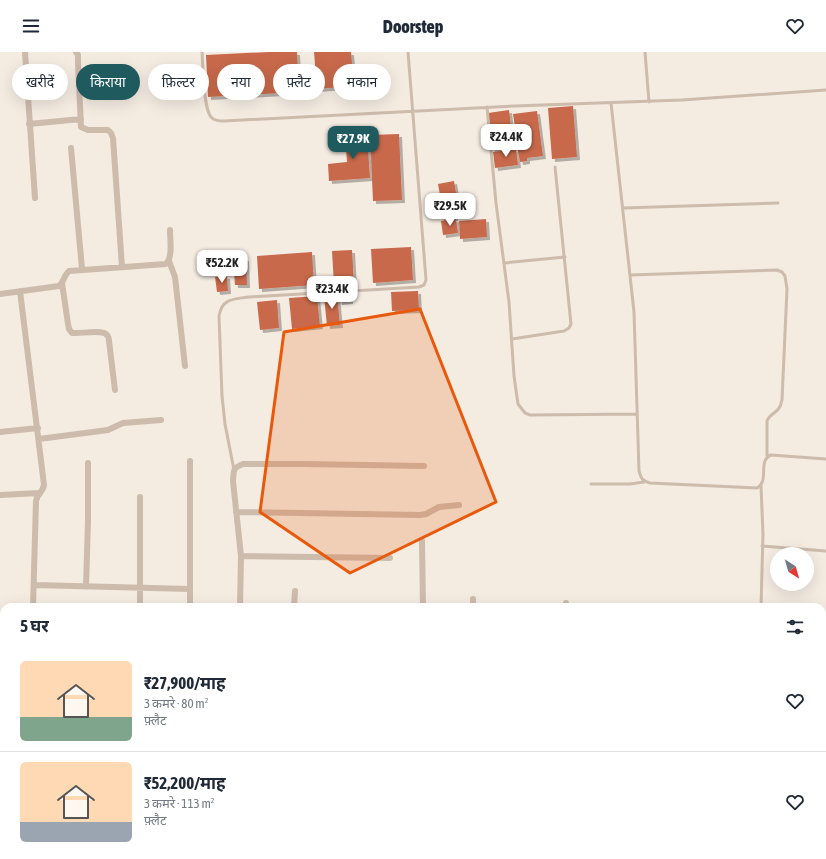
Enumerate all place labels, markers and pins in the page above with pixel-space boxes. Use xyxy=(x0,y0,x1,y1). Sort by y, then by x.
pin: ₹24.4K xyxy=(473,124,539,158)
pin: ₹27.9K xyxy=(320,126,386,160)
pin: ₹29.5K xyxy=(417,193,483,227)
pin: ₹52.2K xyxy=(189,250,255,284)
pin: ₹23.4K xyxy=(299,276,365,310)

